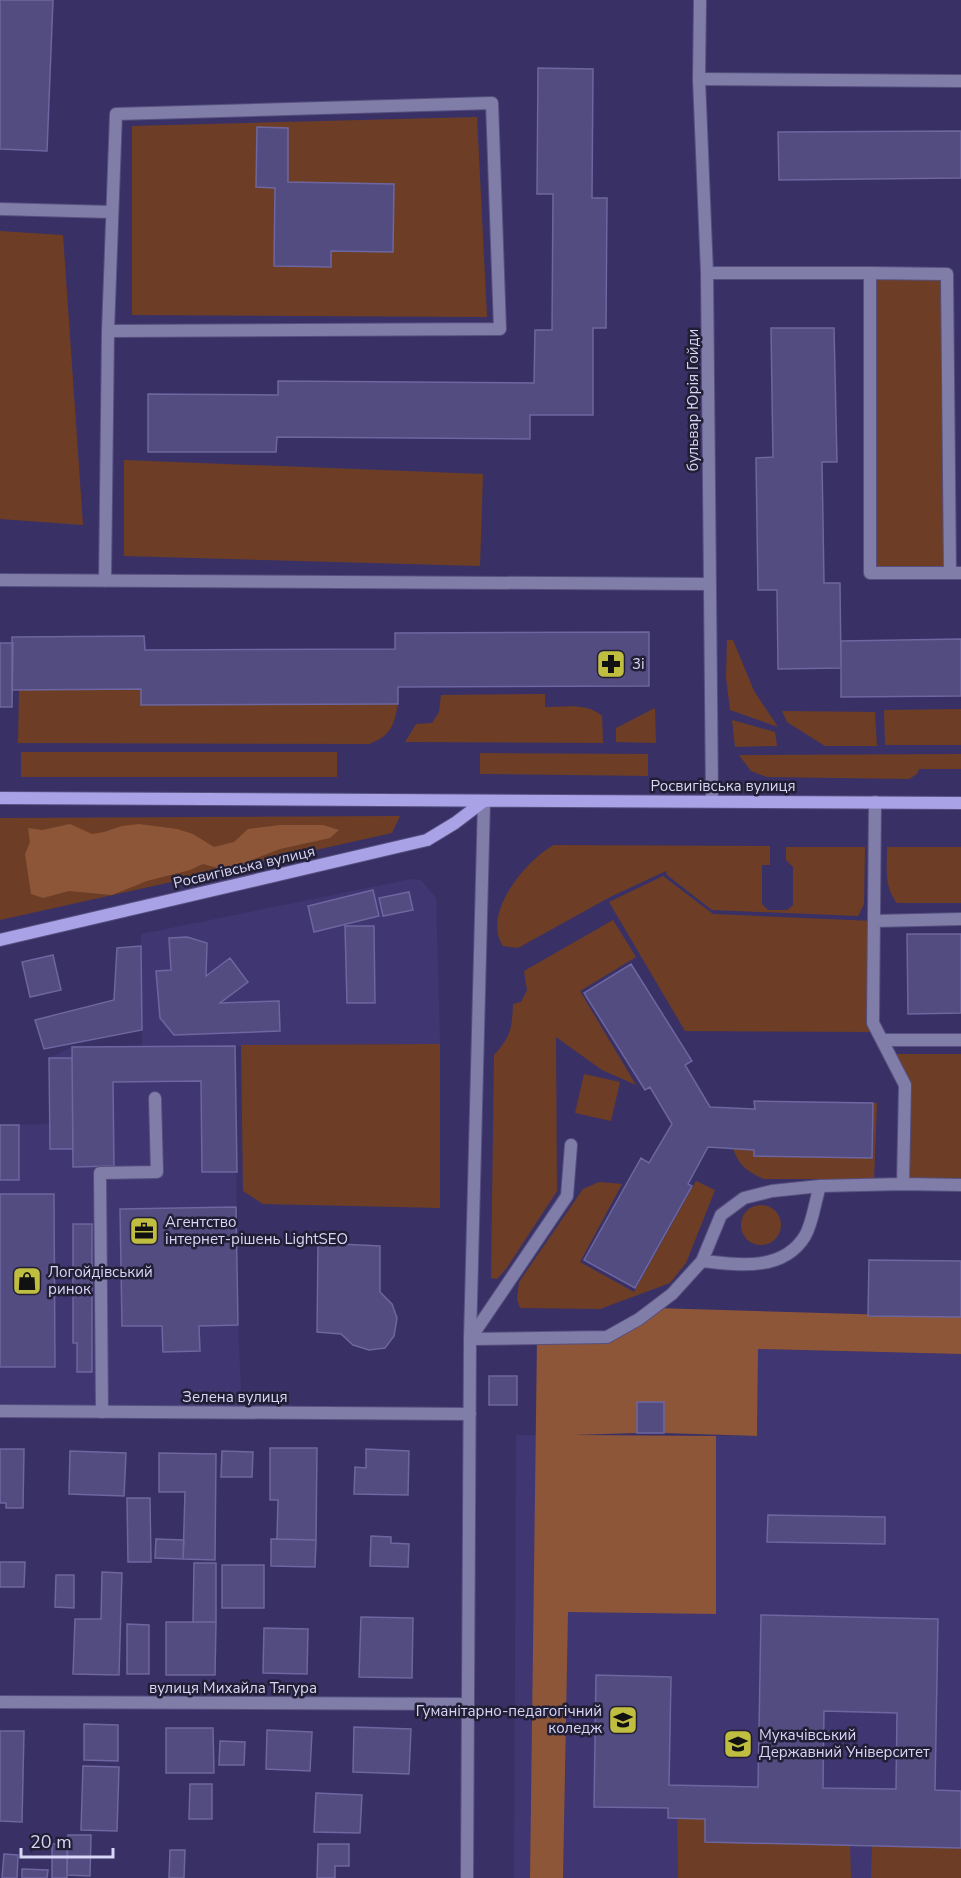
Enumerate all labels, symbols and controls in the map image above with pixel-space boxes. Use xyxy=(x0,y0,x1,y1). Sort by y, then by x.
street label: бульвар Юрія Гойди xyxy=(683,329,703,471)
pharmacy icon: 3і xyxy=(595,648,627,680)
place label: 3і xyxy=(632,654,645,674)
street label: Росвигівська вулиця xyxy=(650,776,796,796)
street label: Росвигівська вулиця xyxy=(171,841,317,893)
place label: Агентство інтернет-рішень LightSEO xyxy=(165,1212,348,1249)
office icon: Агентство інтернет-рішень LightSEO xyxy=(128,1215,160,1247)
place label: Логойдівський ринок xyxy=(48,1262,153,1299)
shop icon: Логойдівський ринок xyxy=(11,1265,43,1297)
street label: Зелена вулиця xyxy=(182,1387,288,1407)
street label: вулиця Михайла Тягура xyxy=(149,1678,317,1698)
place label: Гуманітарно-педагогічний коледж xyxy=(416,1701,602,1738)
school or university icon: Гуманітарно-педагогічний коледж xyxy=(607,1704,639,1736)
place label: Мукачівський Державний Університет xyxy=(759,1725,930,1762)
school or university icon: Мукачівський Державний Університет xyxy=(722,1728,754,1760)
scale bar xyxy=(21,1821,112,1859)
text: 20 m xyxy=(30,1830,72,1854)

